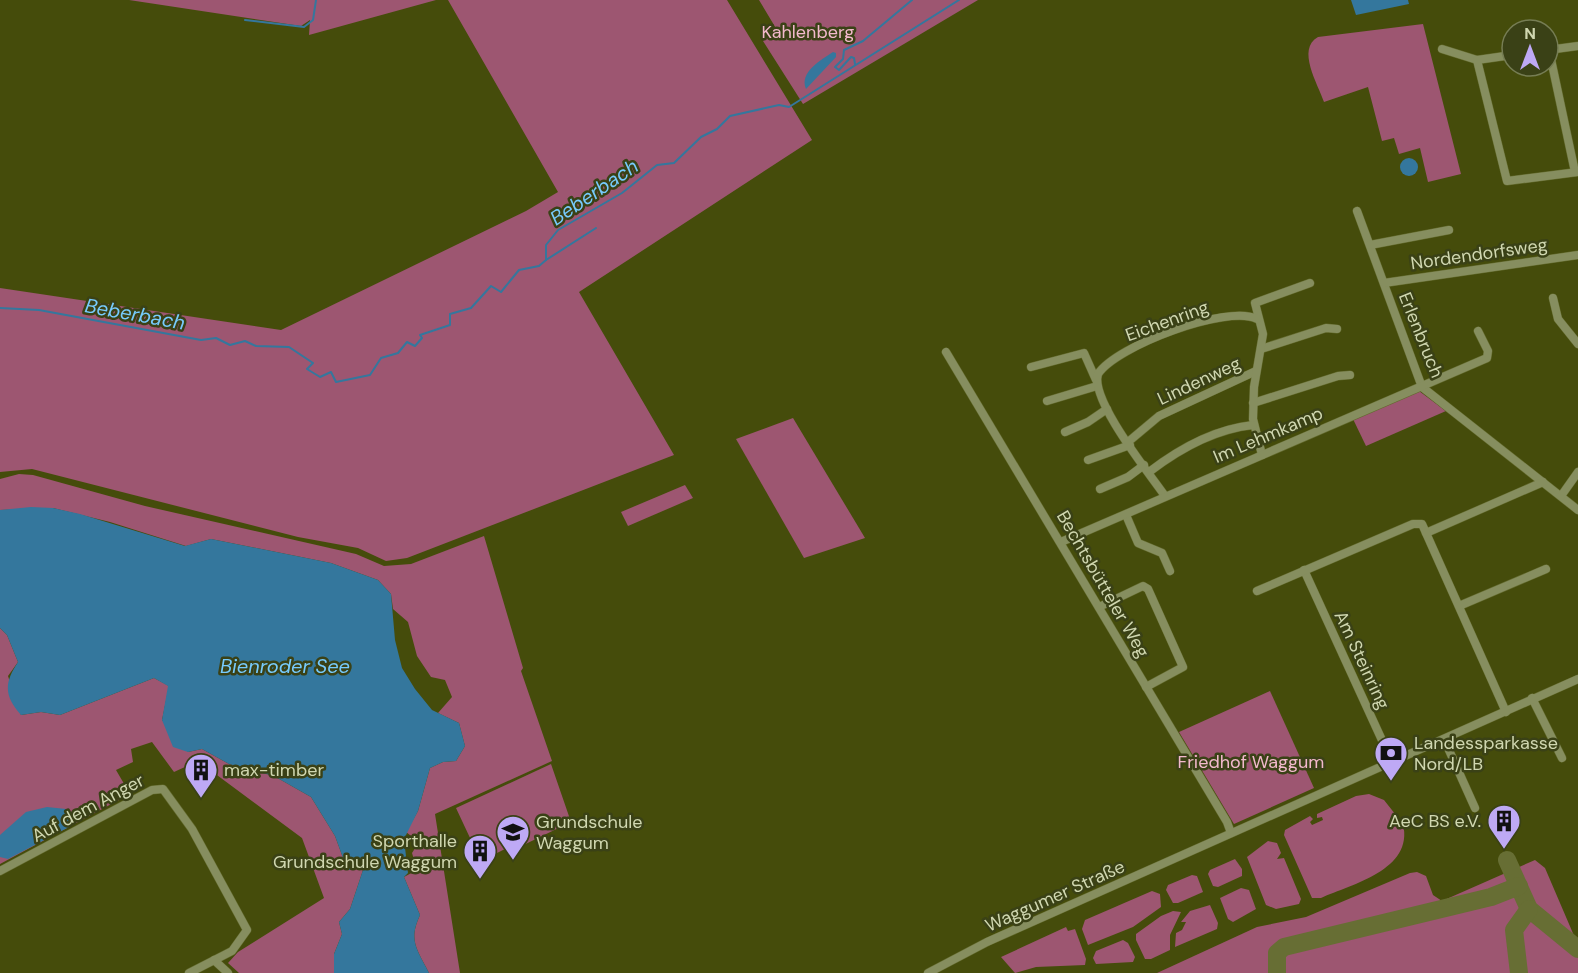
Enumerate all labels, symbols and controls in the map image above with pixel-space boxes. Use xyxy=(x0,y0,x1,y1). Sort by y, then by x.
north arrow xyxy=(1500,18,1560,78)
park label: Kahlenberg xyxy=(762,20,854,44)
text: N xyxy=(1524,23,1536,44)
water label: Beberbach xyxy=(545,153,643,231)
street label: Nordendorfsweg xyxy=(1409,233,1549,275)
street label: Erlenbruch xyxy=(1393,289,1449,381)
water label: Beberbach xyxy=(83,292,187,336)
street label: Eichenring xyxy=(1122,295,1212,347)
street label: Lindenweg xyxy=(1153,351,1245,411)
street label: Im Lehmkamp xyxy=(1210,401,1326,469)
street label: Bechtsbütteler Weg xyxy=(1051,506,1155,662)
street label: Am Steinring xyxy=(1329,607,1395,713)
water label: Bienroder See xyxy=(220,653,350,679)
place label: Landessparkasse Nord/LB xyxy=(1414,731,1558,776)
bank icon: Landessparkasse Nord/LB xyxy=(1373,735,1409,782)
park label: Friedhof Waggum xyxy=(1178,750,1324,774)
building icon: max-timber xyxy=(183,752,219,799)
place label: max-timber xyxy=(224,758,324,782)
street label: Auf dem Anger xyxy=(28,768,149,848)
building icon: AeC BS e.V. xyxy=(1486,803,1522,850)
place label: AeC BS e.V. xyxy=(1389,809,1481,833)
place label: Grundschule Waggum xyxy=(536,810,642,855)
school or university icon: Grundschule Waggum xyxy=(495,814,531,861)
place label: Sporthalle Grundschule Waggum xyxy=(273,829,457,874)
building icon: Sporthalle Grundschule Waggum xyxy=(462,833,498,880)
street label: Waggumer Straße xyxy=(981,854,1129,938)

